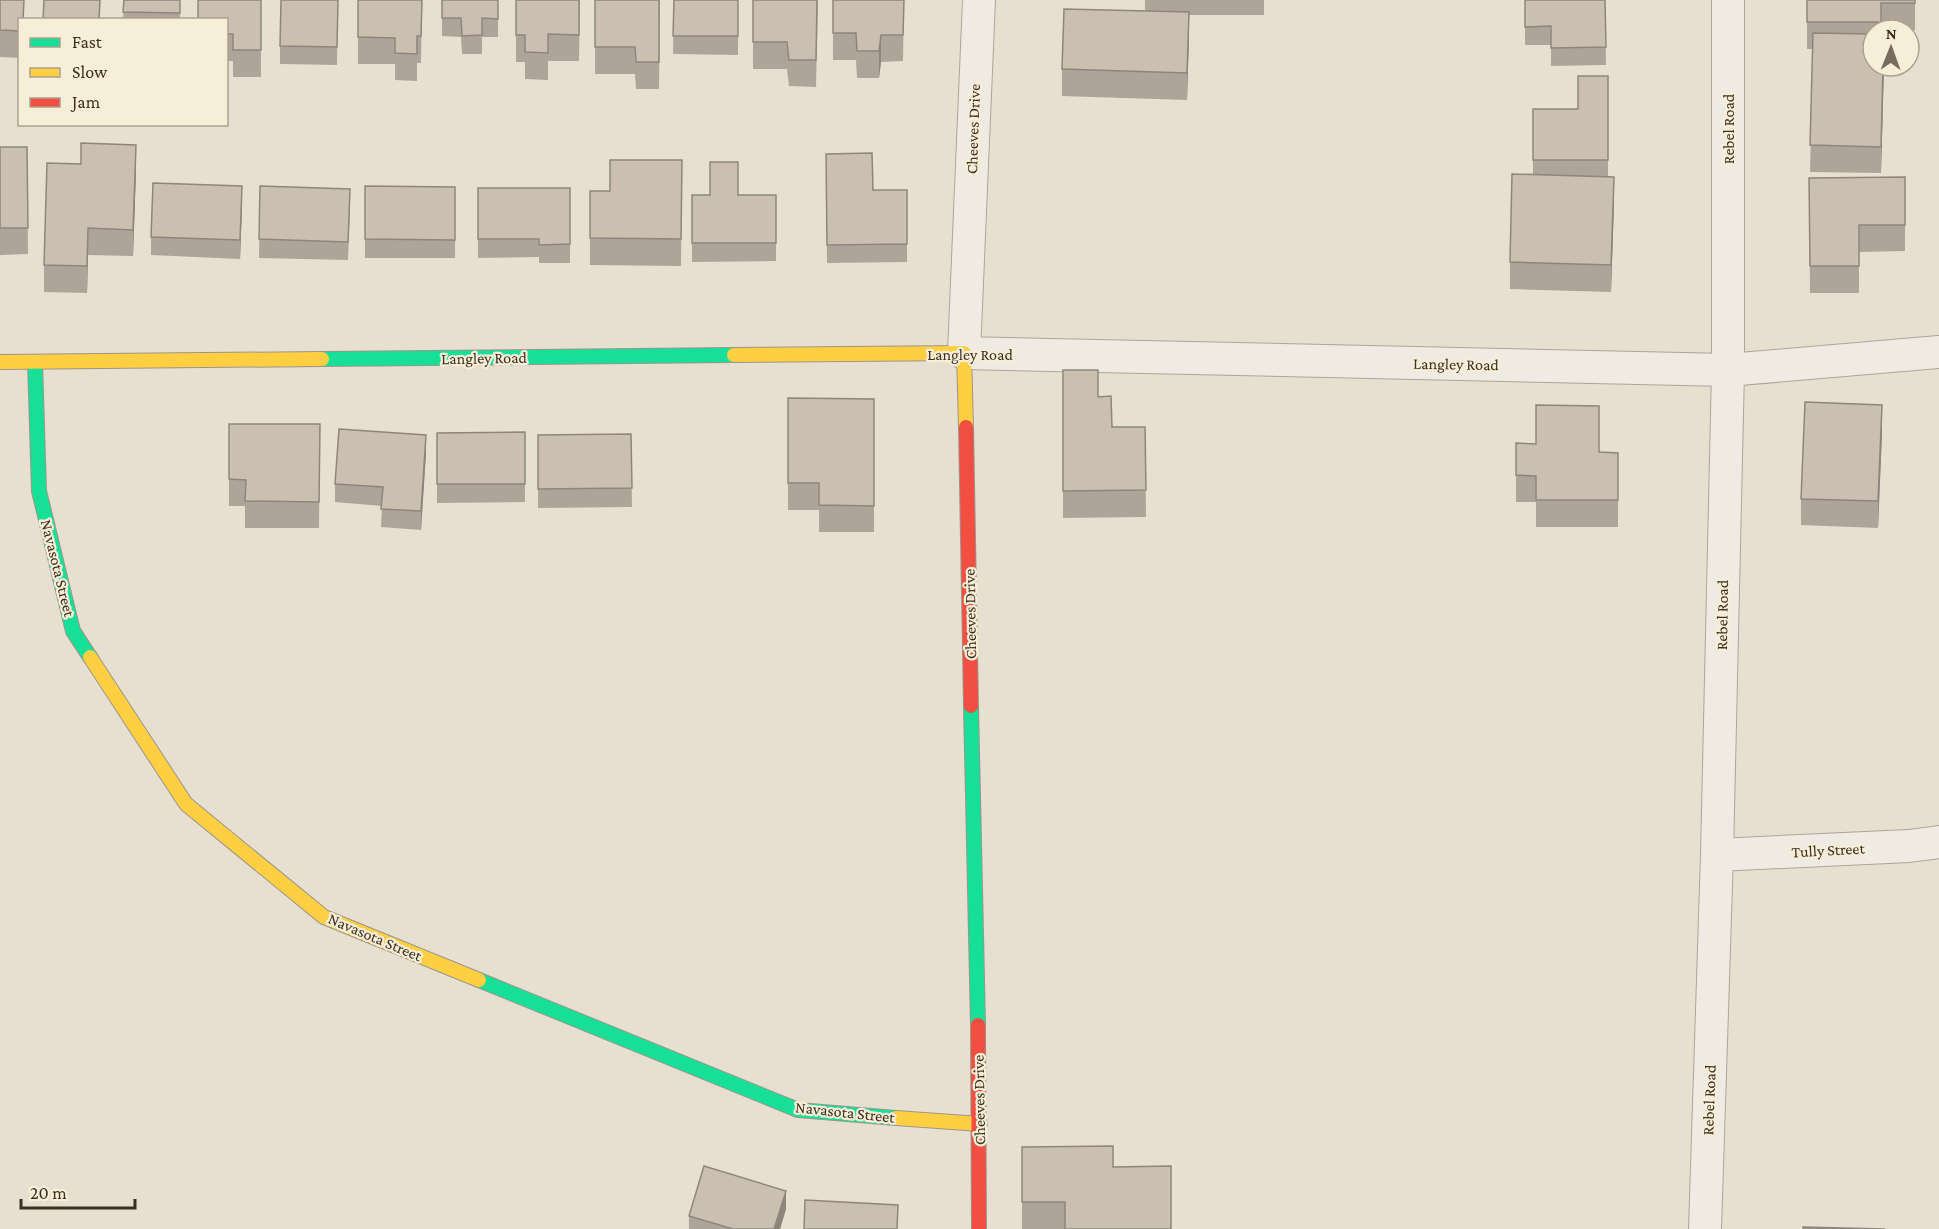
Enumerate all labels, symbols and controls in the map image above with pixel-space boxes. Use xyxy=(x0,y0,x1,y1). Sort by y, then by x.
legend xyxy=(18,18,228,126)
north arrow xyxy=(1861,18,1921,78)
text: N xyxy=(1886,25,1897,42)
text: Fast xyxy=(72,32,103,52)
text: Slow xyxy=(72,62,108,82)
street label: Cheeves Drive xyxy=(963,84,983,174)
text: Jam xyxy=(70,92,101,112)
street label: Rebel Road xyxy=(1720,93,1737,164)
street label: Langley Road xyxy=(927,346,1013,364)
street label: Langley Road xyxy=(441,349,528,368)
street label: Langley Road xyxy=(1413,355,1500,374)
street label: Navasota Street xyxy=(38,518,78,619)
street label: Cheeves Drive xyxy=(961,569,979,659)
street label: Rebel Road xyxy=(1713,579,1731,650)
street label: Tully Street xyxy=(1791,840,1866,861)
street label: Navasota Street xyxy=(326,910,425,965)
street label: Cheeves Drive xyxy=(970,1055,988,1145)
street label: Rebel Road xyxy=(1699,1064,1719,1136)
street label: Navasota Street xyxy=(795,1098,896,1126)
scale bar xyxy=(21,1172,135,1210)
text: 20 m xyxy=(30,1183,67,1203)

